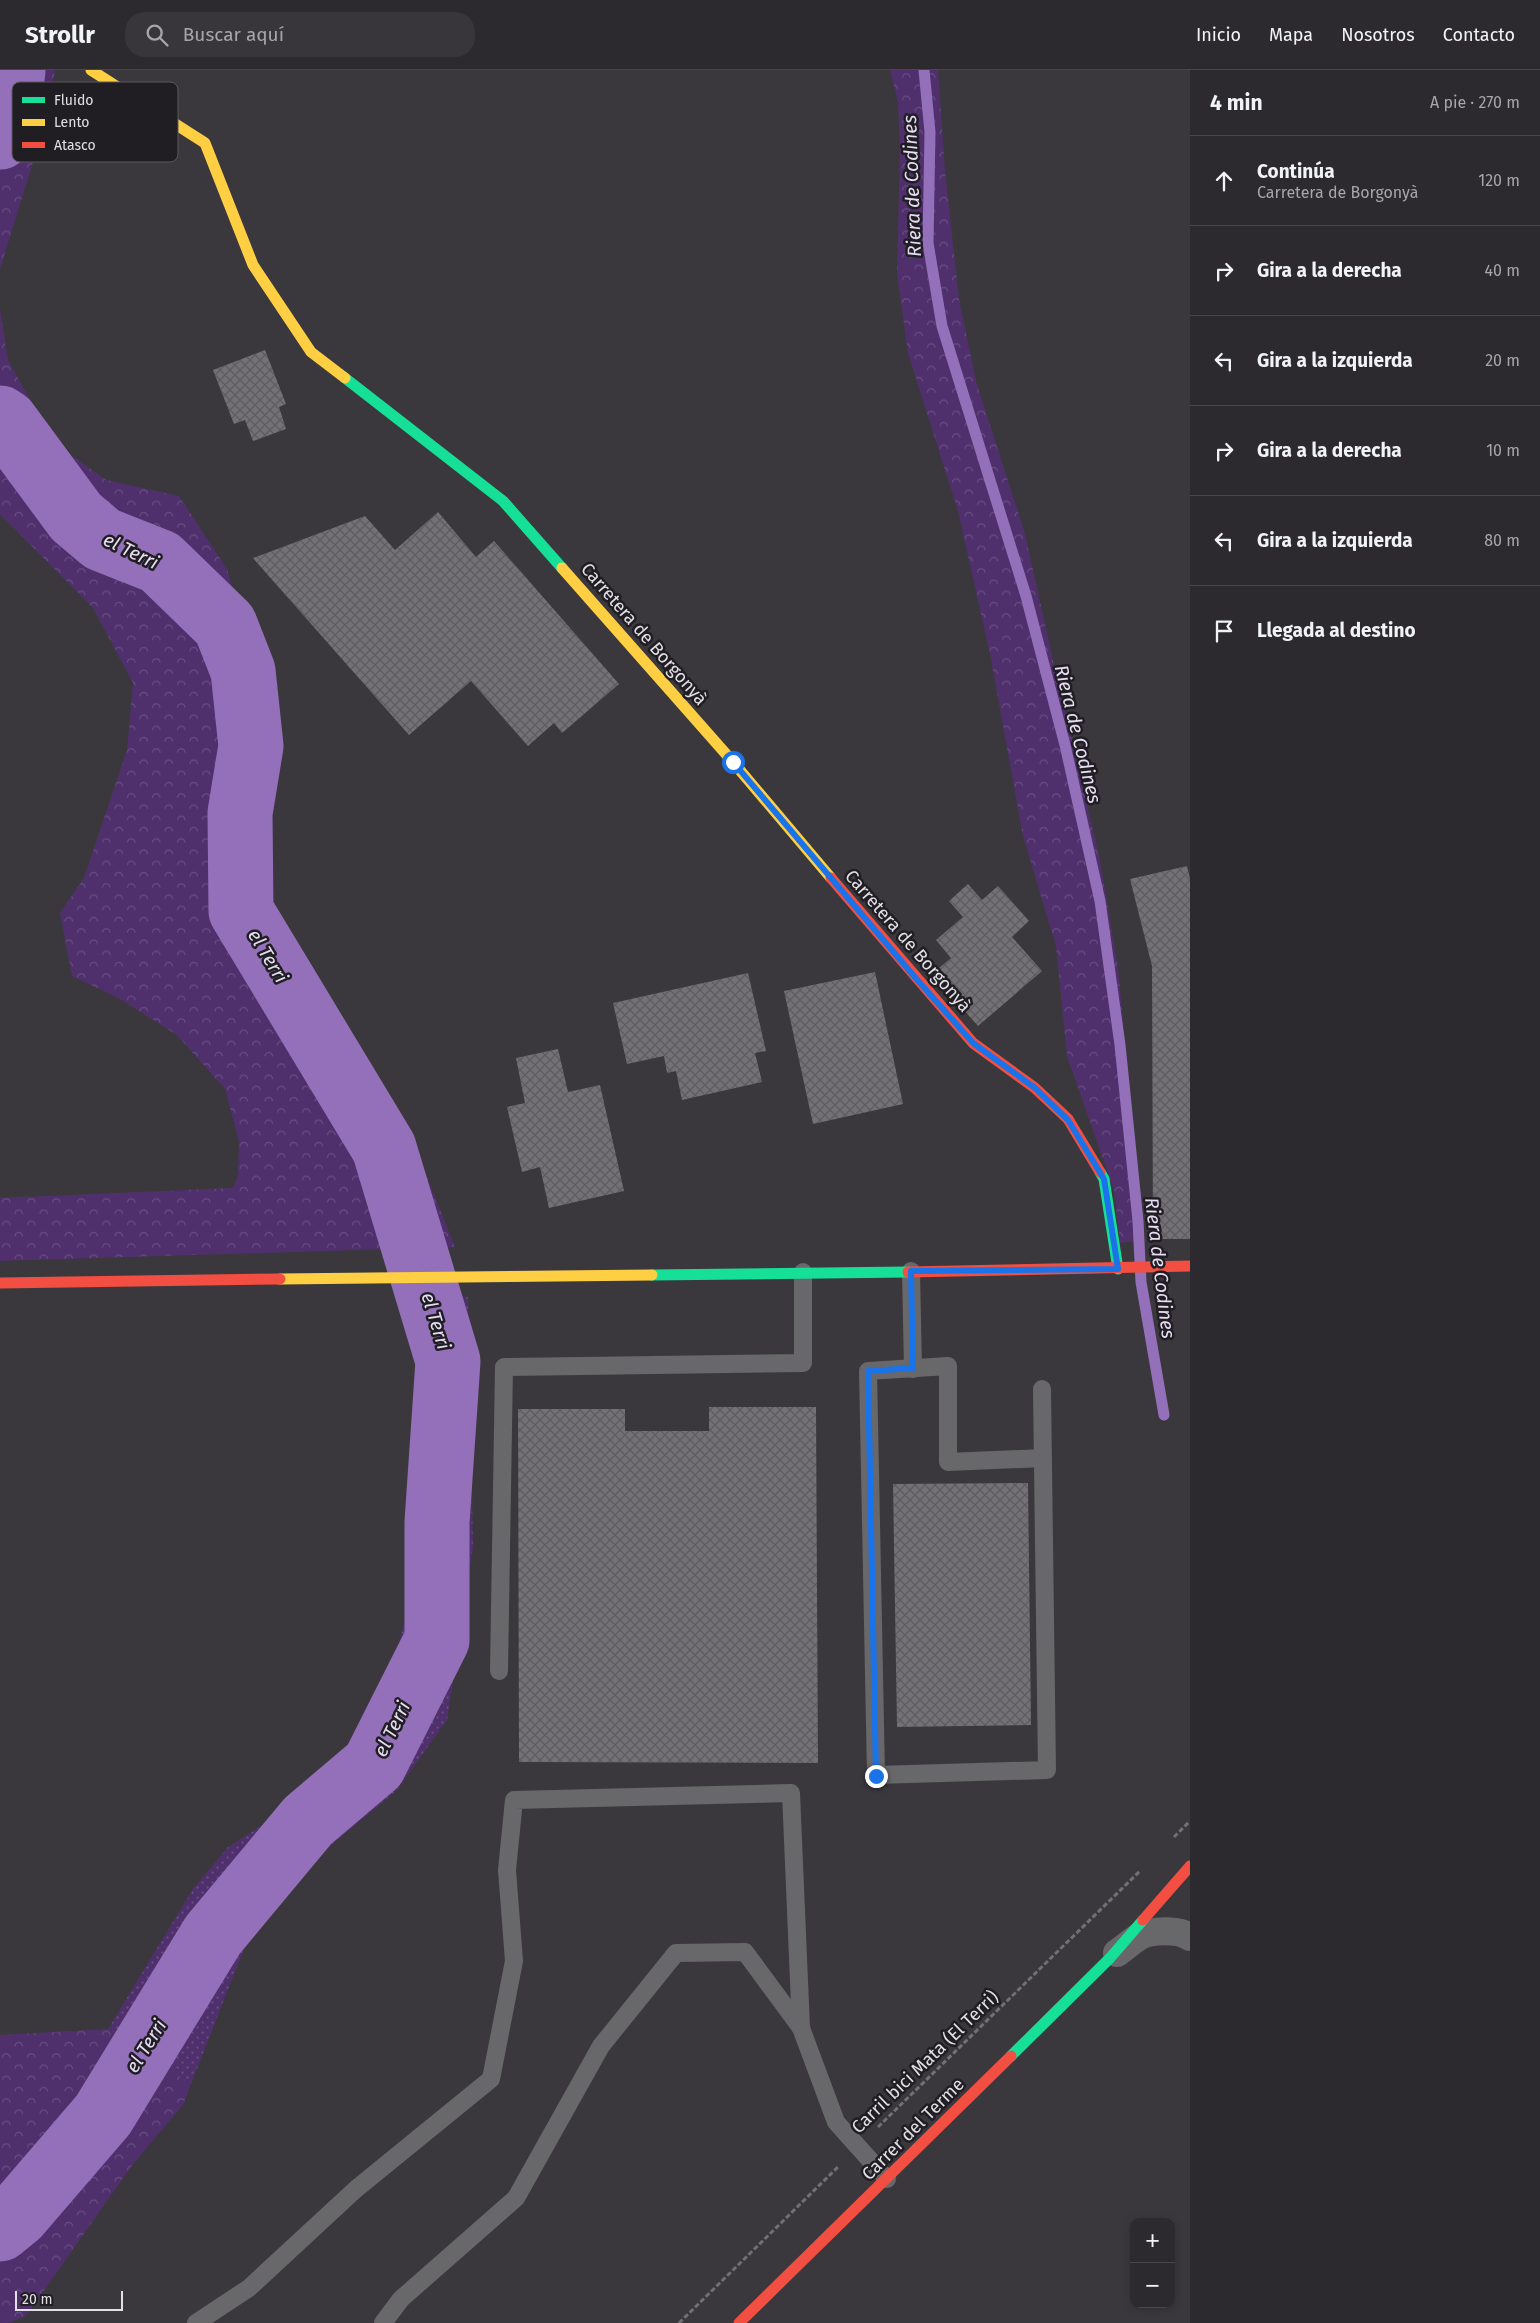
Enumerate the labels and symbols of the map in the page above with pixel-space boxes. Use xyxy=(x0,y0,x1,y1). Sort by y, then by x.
legend xyxy=(12,82,178,162)
text: Fluido xyxy=(54,92,93,109)
text: Lento xyxy=(54,114,89,131)
water label: Riera de Codines xyxy=(898,114,926,257)
text: Atasco xyxy=(54,137,96,154)
water label: el Terri xyxy=(100,528,163,574)
street label: Carretera de Borgonyà xyxy=(576,558,712,710)
water label: Riera de Codines xyxy=(1050,662,1106,806)
route start xyxy=(722,751,745,774)
street label: Carretera de Borgonyà xyxy=(840,865,976,1017)
water label: el Terri xyxy=(243,925,293,988)
water label: Riera de Codines xyxy=(1140,1196,1180,1340)
water label: el Terri xyxy=(416,1290,456,1353)
water label: el Terri xyxy=(369,1697,415,1760)
route end xyxy=(865,1765,888,1788)
street label: Carril bici Mata (El Terri) xyxy=(847,1986,1003,2138)
water label: el Terri xyxy=(121,2015,172,2077)
street label: Carrer del Terme xyxy=(857,2073,969,2185)
scale bar xyxy=(15,2288,122,2311)

